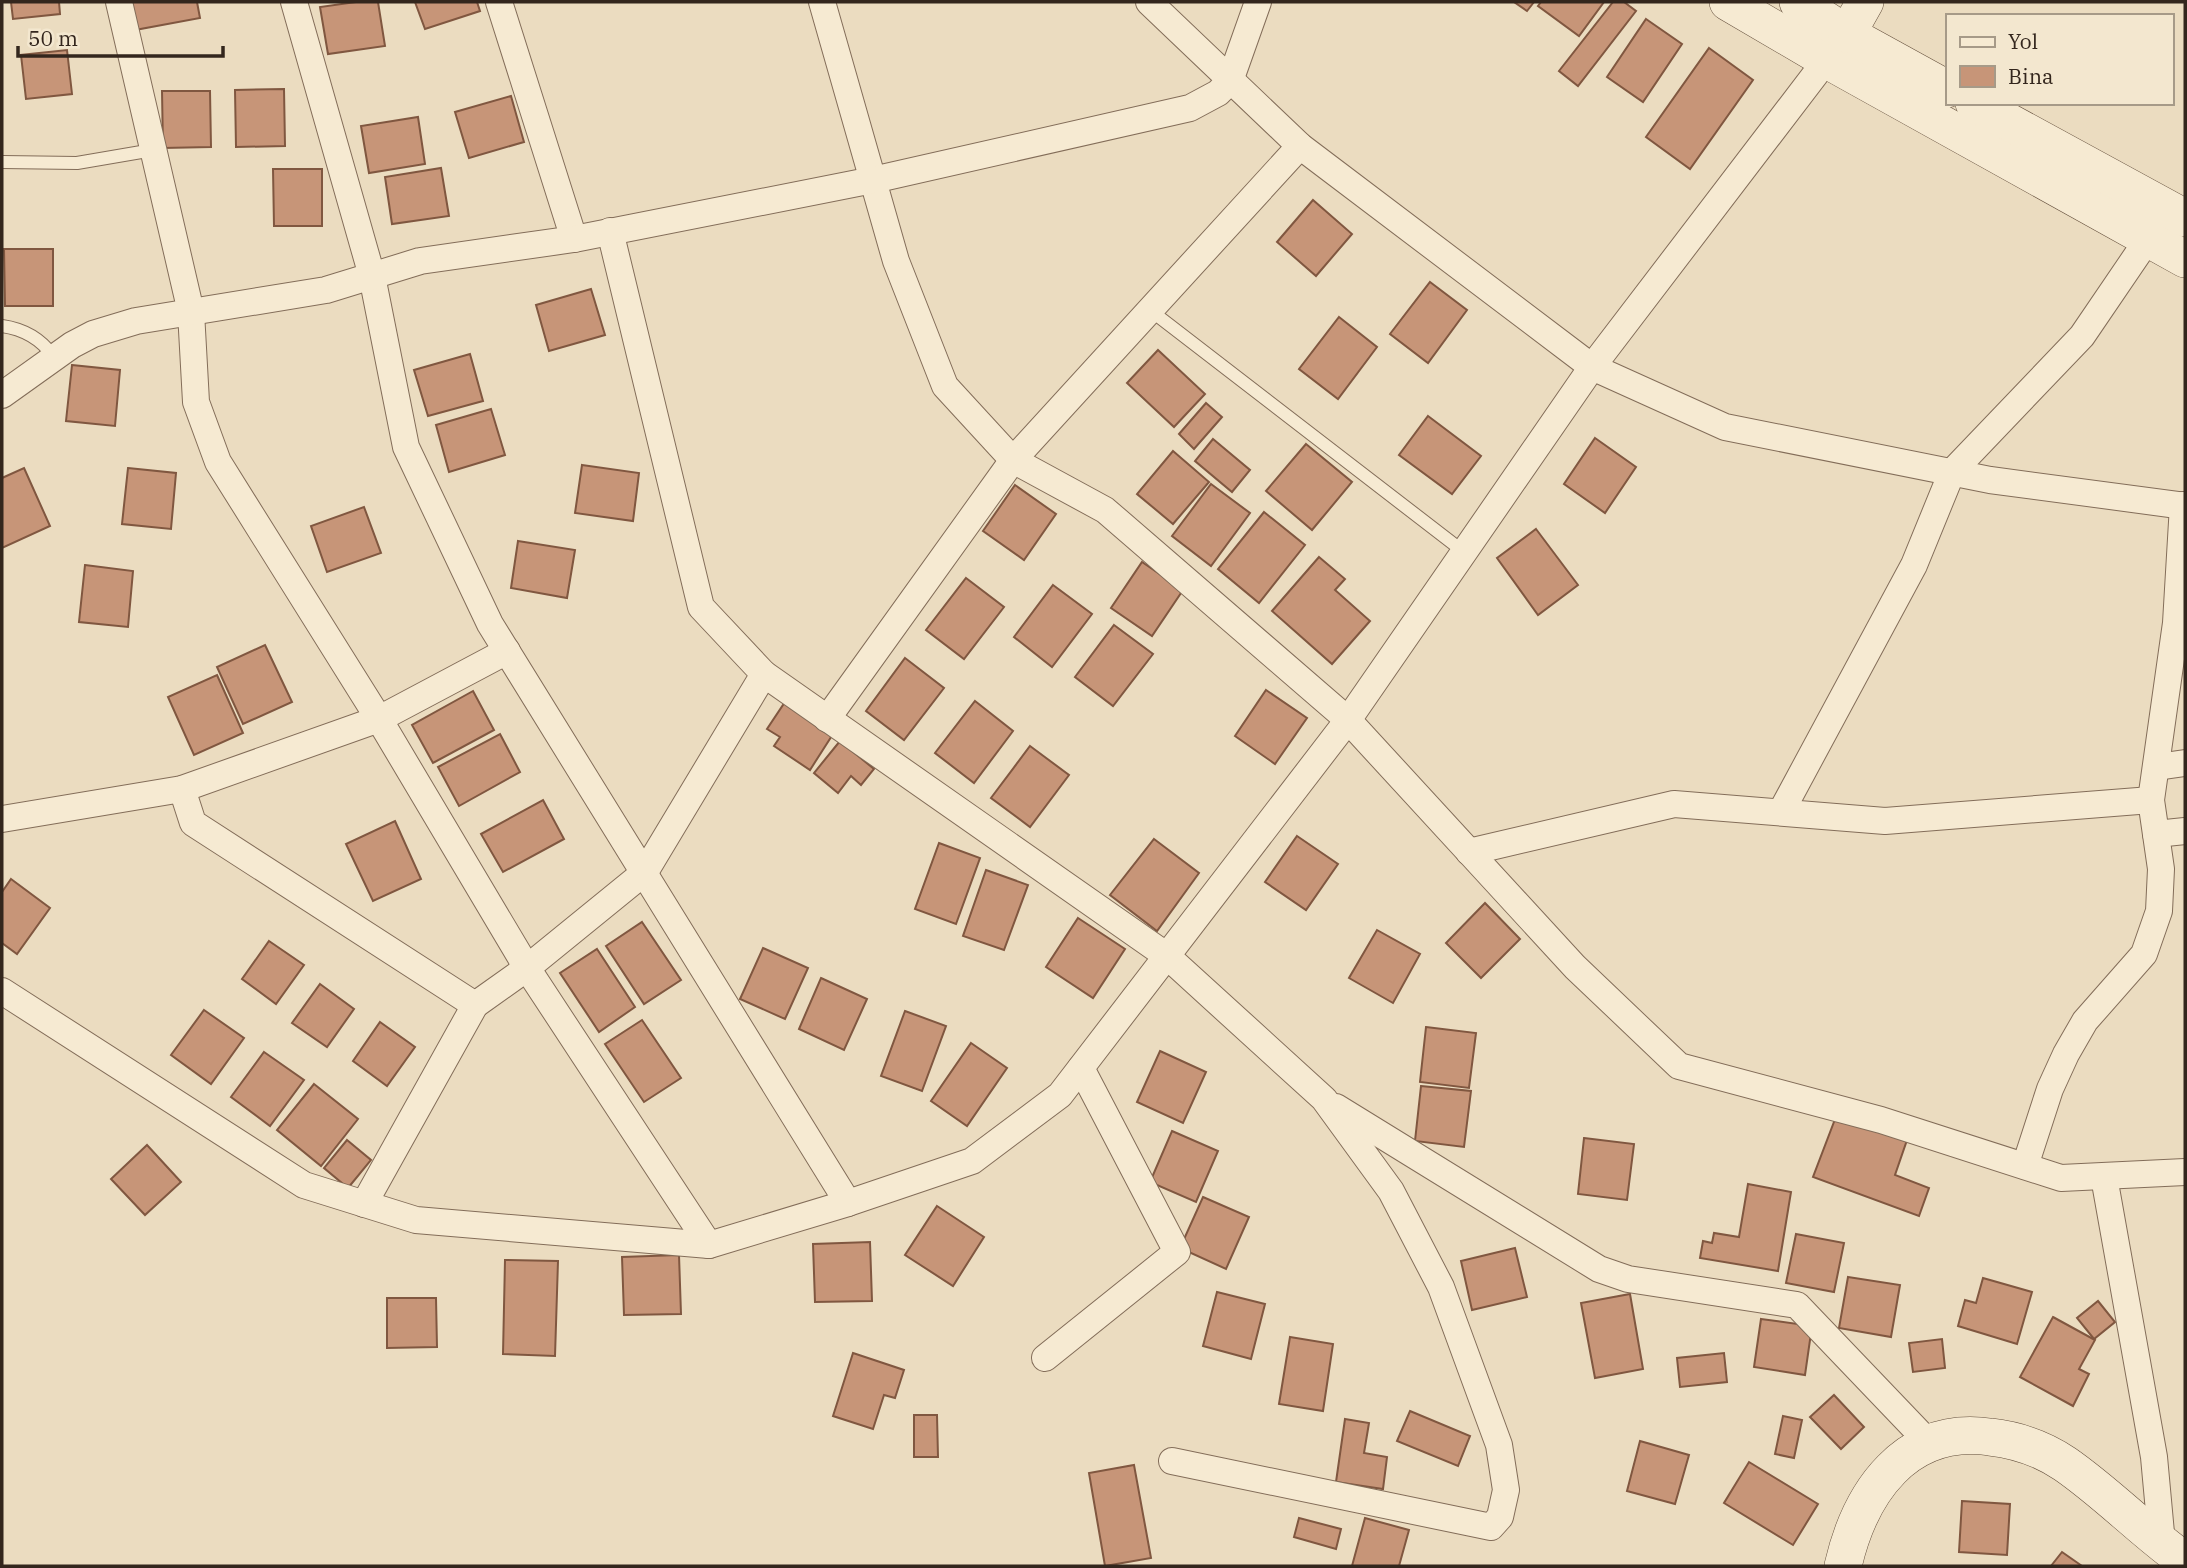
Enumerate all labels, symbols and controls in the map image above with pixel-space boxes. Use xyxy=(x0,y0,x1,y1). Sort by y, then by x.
scale bar xyxy=(18,14,222,58)
legend xyxy=(1946,14,2173,105)
text: 50 m xyxy=(28,24,78,52)
text: Yol xyxy=(2008,27,2038,55)
text: Bina xyxy=(2008,62,2054,90)

